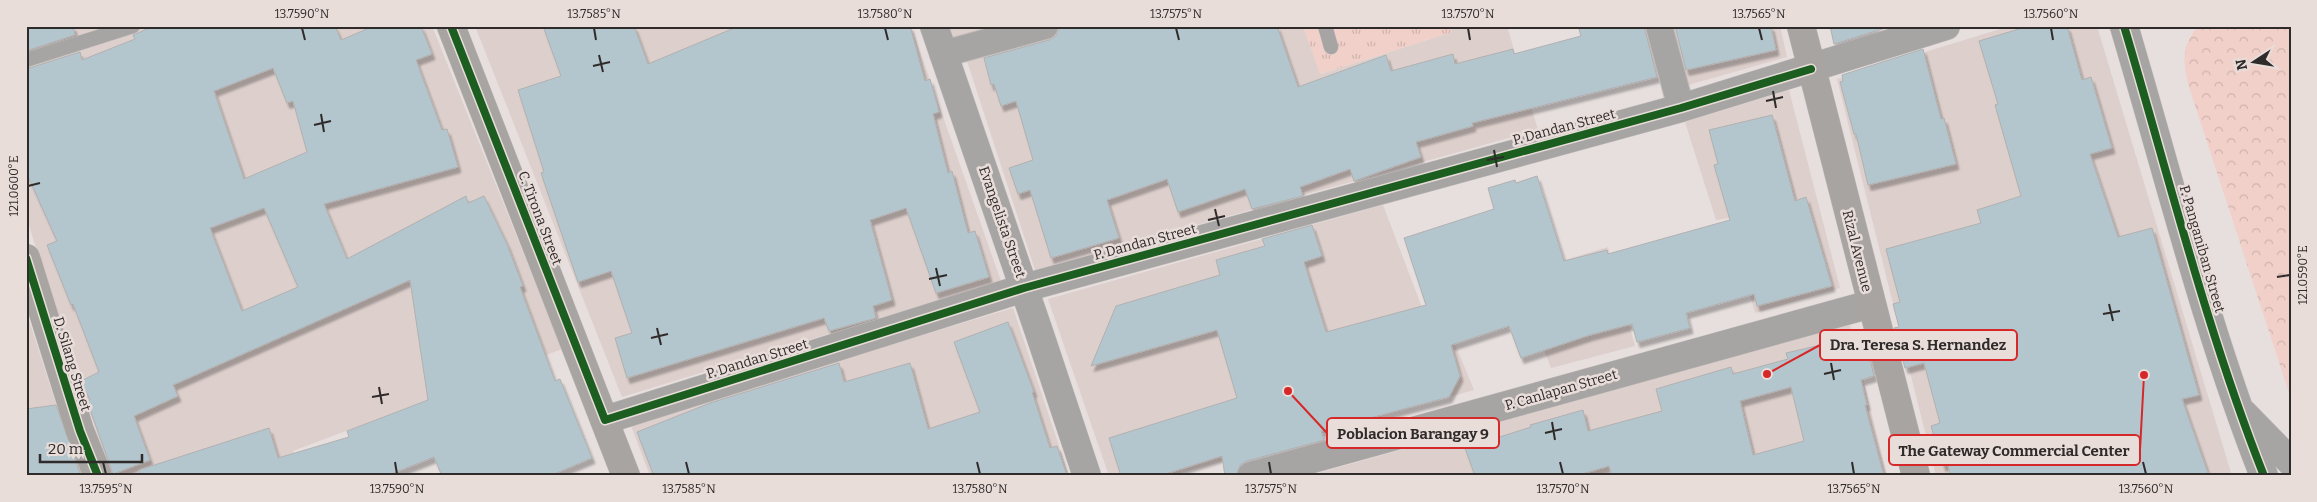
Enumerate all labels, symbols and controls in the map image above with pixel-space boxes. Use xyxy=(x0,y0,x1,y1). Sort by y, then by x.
text: 13.7590°N xyxy=(275,7,330,21)
text: 13.7585°N xyxy=(567,7,621,21)
text: 13.7580°N xyxy=(858,7,913,21)
text: 13.7575°N xyxy=(1150,7,1202,21)
text: 13.7570°N xyxy=(1441,7,1495,21)
text: 13.7565°N xyxy=(1732,7,1786,21)
text: 13.7560°N xyxy=(2024,7,2079,21)
north arrow xyxy=(2230,38,2280,88)
text: N xyxy=(2232,57,2251,72)
street label: P. Dandan Street xyxy=(1511,105,1617,149)
text: 121.0600°E xyxy=(7,156,21,216)
street label: Evangelista Street xyxy=(975,164,1029,280)
street label: C. Tirona Street xyxy=(514,169,566,267)
street label: P. Panganiban Street xyxy=(2176,183,2228,315)
street label: Rizal Avenue xyxy=(1839,208,1875,294)
street label: P. Dandan Street xyxy=(1092,220,1198,264)
text: 121.0590°E xyxy=(2296,245,2310,305)
street label: D. Silang Street xyxy=(50,315,94,413)
callout: Dra. Teresa S. Hernandez xyxy=(1820,330,2017,360)
street label: P. Dandan Street xyxy=(704,335,810,383)
text: Dra. Teresa S. Hernandez xyxy=(1830,336,2007,354)
street label: P. Canlapan Street xyxy=(1503,366,1619,414)
callout: Poblacion Barangay 9 xyxy=(1327,418,1499,448)
text: Poblacion Barangay 9 xyxy=(1337,425,1489,443)
scale bar xyxy=(40,432,142,464)
callout: The Gateway Commercial Center xyxy=(1889,435,2140,465)
text: 20 m xyxy=(48,440,84,458)
text: The Gateway Commercial Center xyxy=(1899,442,2129,460)
text: 13.7595°N xyxy=(79,482,133,496)
text: 13.7590°N xyxy=(370,482,425,496)
text: 13.7585°N xyxy=(662,482,716,496)
text: 13.7580°N xyxy=(953,482,1008,496)
text: 13.7575°N xyxy=(1245,482,1297,496)
text: 13.7570°N xyxy=(1536,482,1590,496)
text: 13.7565°N xyxy=(1827,482,1881,496)
text: 13.7560°N xyxy=(2119,482,2174,496)

